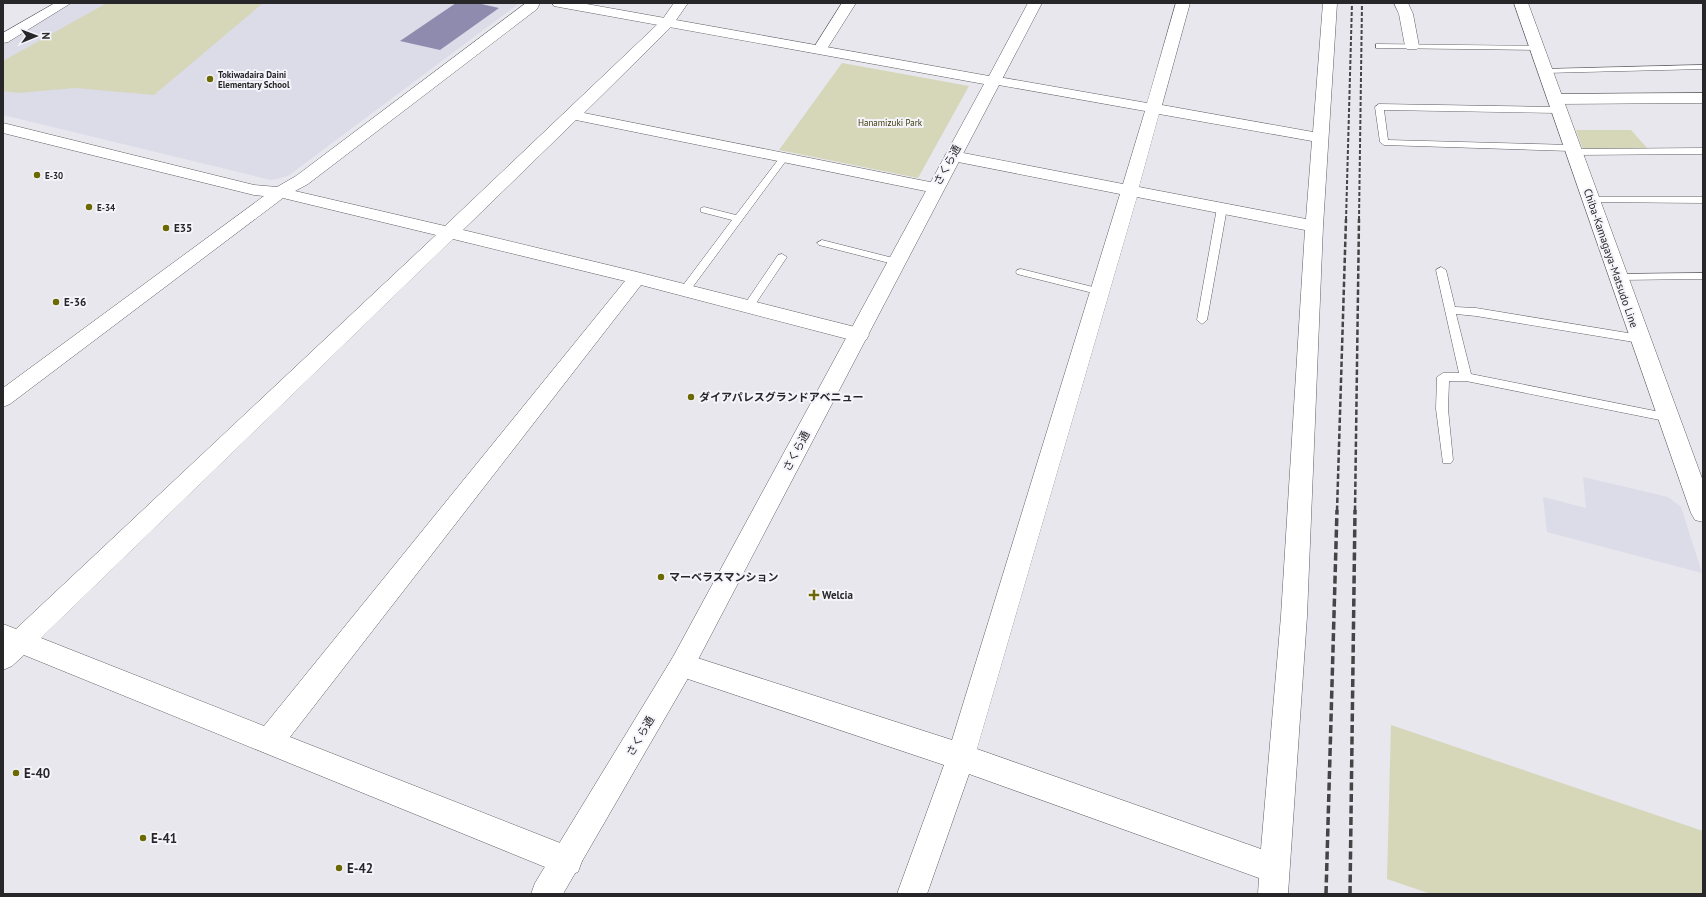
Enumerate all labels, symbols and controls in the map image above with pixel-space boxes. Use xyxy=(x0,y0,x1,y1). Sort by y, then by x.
north arrow xyxy=(16,16,56,56)
text: N xyxy=(39,32,53,40)
place label: Tokiwadaira Daini Elementary School xyxy=(218,69,290,90)
marker: Tokiwadaira Daini Elementary School xyxy=(205,74,215,84)
park label: Hanamizuki Park xyxy=(858,117,923,128)
street label: さくら通 xyxy=(930,142,964,188)
marker: E-30 xyxy=(32,170,42,180)
place label: E-30 xyxy=(45,170,63,181)
street label: Chiba-Kamagaya-Matsudo Line xyxy=(1581,187,1642,330)
marker: E-34 xyxy=(84,202,94,212)
place label: E-34 xyxy=(97,202,115,213)
place label: E35 xyxy=(174,221,192,235)
marker: E35 xyxy=(161,223,171,233)
place label: E-36 xyxy=(64,295,86,309)
marker: E-36 xyxy=(51,297,61,307)
place label: ダイアパレスグランドアベニュー xyxy=(699,390,864,404)
marker: ダイアパレスグランドアベニュー xyxy=(686,392,696,402)
street label: さくら通 xyxy=(779,428,813,474)
place label: マーベラスマンション xyxy=(669,570,778,584)
marker: マーベラスマンション xyxy=(656,572,666,582)
place label: Welcia xyxy=(822,588,853,602)
marker: Welcia xyxy=(809,590,819,600)
street label: さくら通 xyxy=(623,713,657,759)
place label: E-40 xyxy=(24,765,50,782)
marker: E-40 xyxy=(11,768,21,778)
place label: E-41 xyxy=(151,830,177,847)
marker: E-41 xyxy=(138,833,148,843)
place label: E-42 xyxy=(347,860,373,877)
marker: E-42 xyxy=(334,863,344,873)

